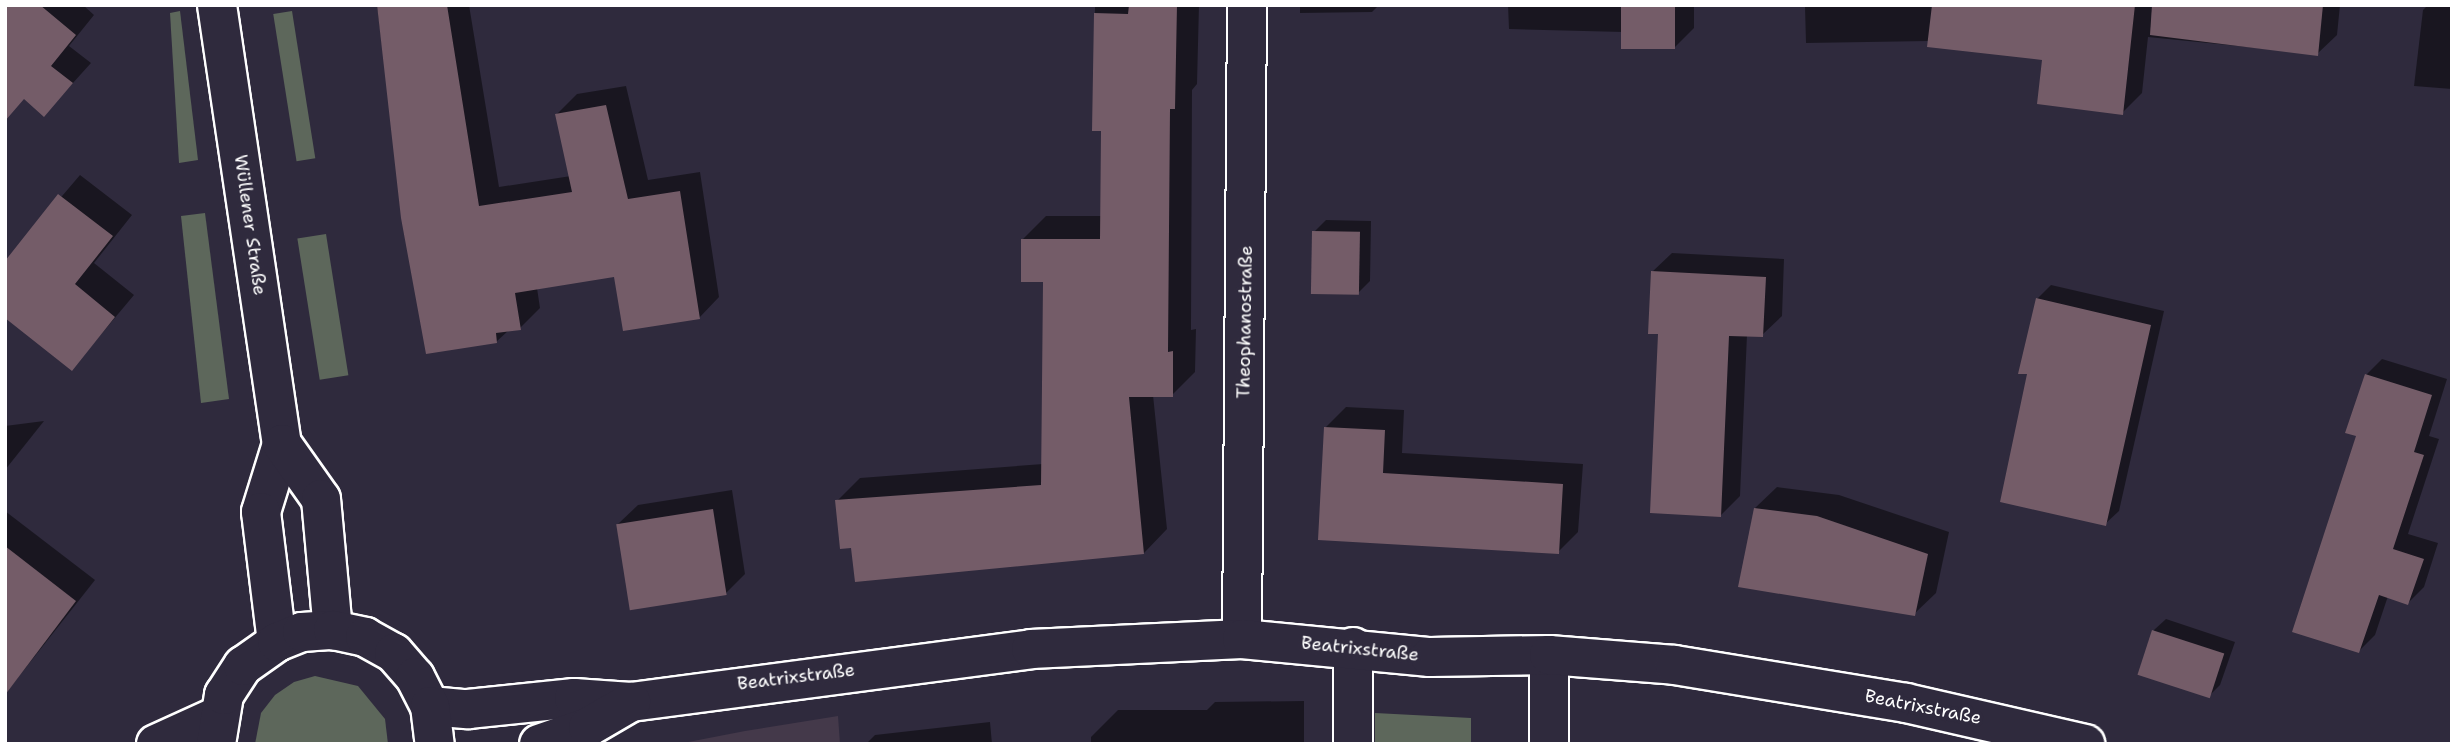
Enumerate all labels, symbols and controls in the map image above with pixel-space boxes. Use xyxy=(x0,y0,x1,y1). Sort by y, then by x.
street label: Wüllener Straße xyxy=(229,153,271,297)
street label: Theophanostraße xyxy=(1233,245,1257,399)
street label: Beatrixstraße xyxy=(1300,632,1420,666)
street label: Beatrixstraße xyxy=(736,659,856,695)
street label: Beatrixstraße xyxy=(1863,685,1983,729)

